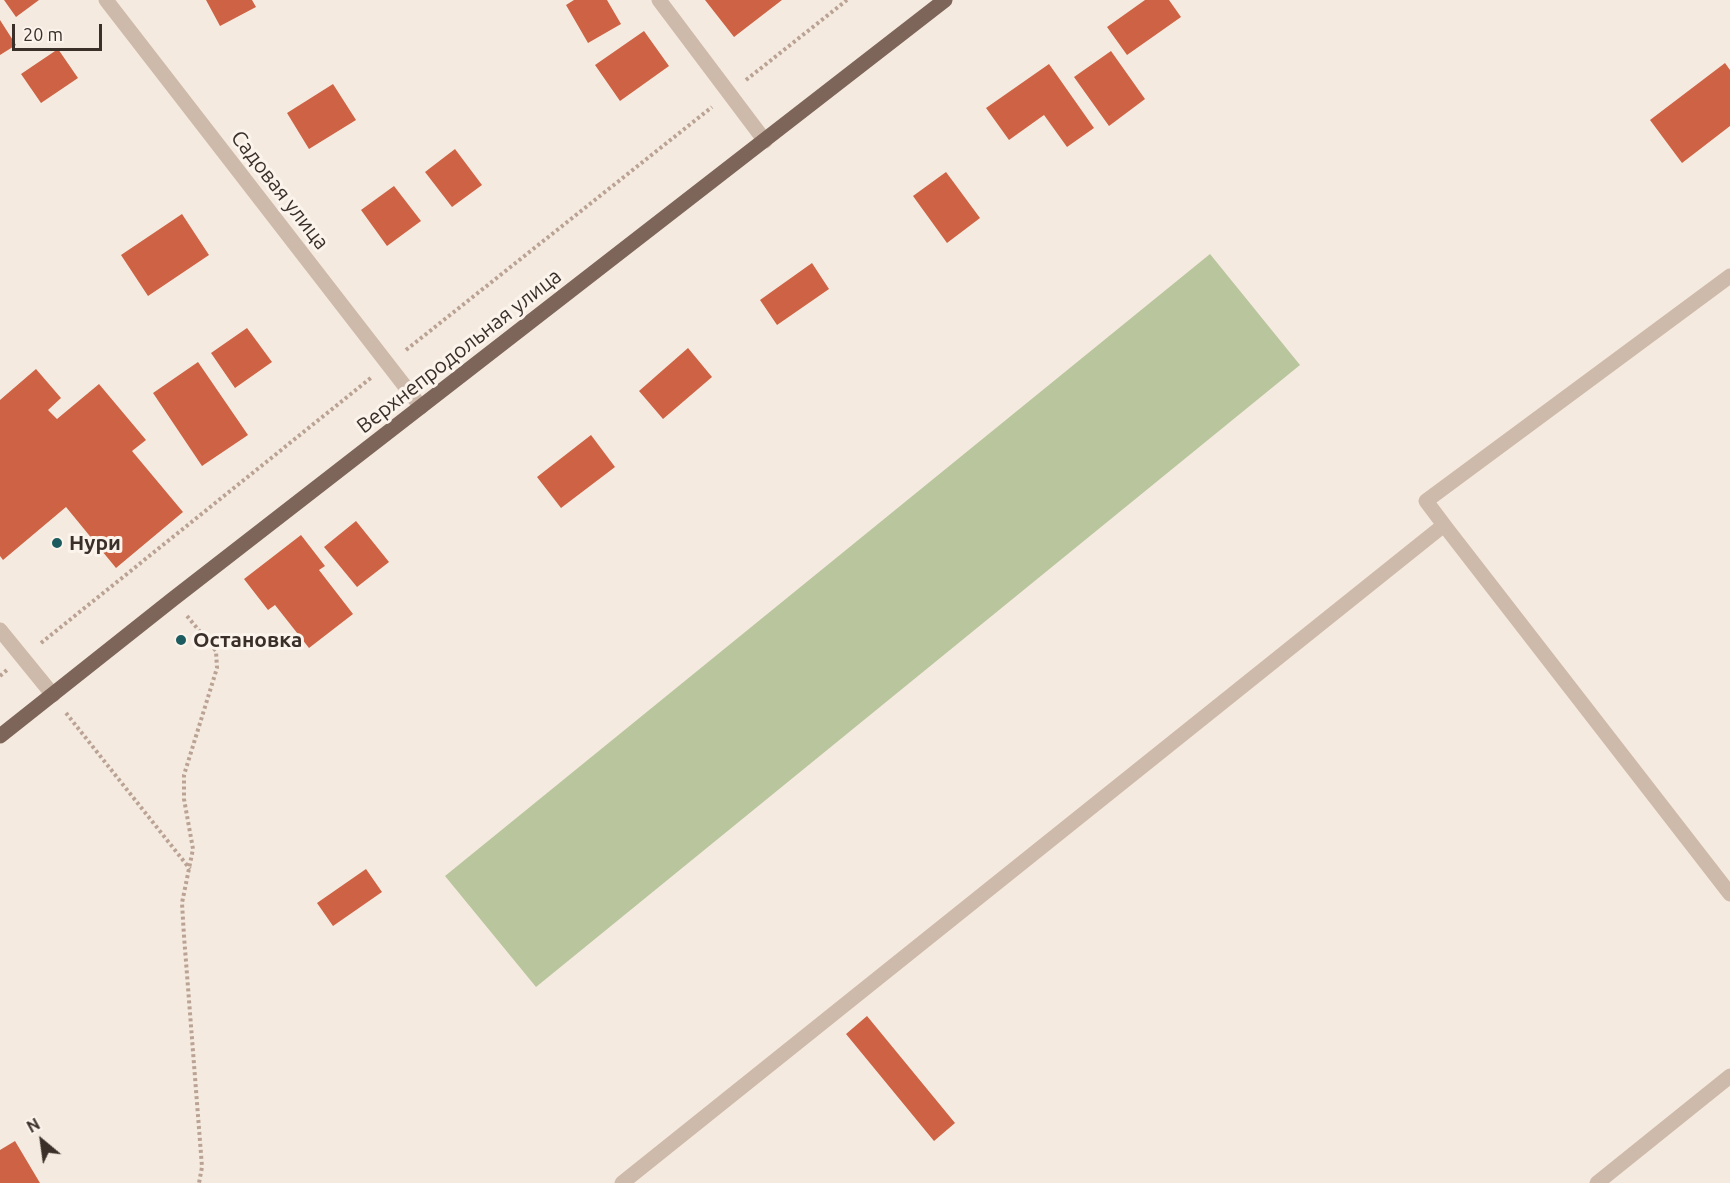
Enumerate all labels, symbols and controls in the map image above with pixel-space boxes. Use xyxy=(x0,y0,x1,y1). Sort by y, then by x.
scale bar xyxy=(15,12,105,50)
text: 20 m xyxy=(23,24,63,44)
street label: Садовая улица xyxy=(226,125,334,255)
street label: Верхнепродольная улица xyxy=(352,263,566,439)
place label: Нури xyxy=(69,530,121,556)
marker: Нури xyxy=(50,536,64,550)
place label: Остановка xyxy=(193,627,302,653)
marker: Остановка xyxy=(174,633,188,647)
north arrow xyxy=(12,1111,72,1171)
text: N xyxy=(24,1114,43,1136)

